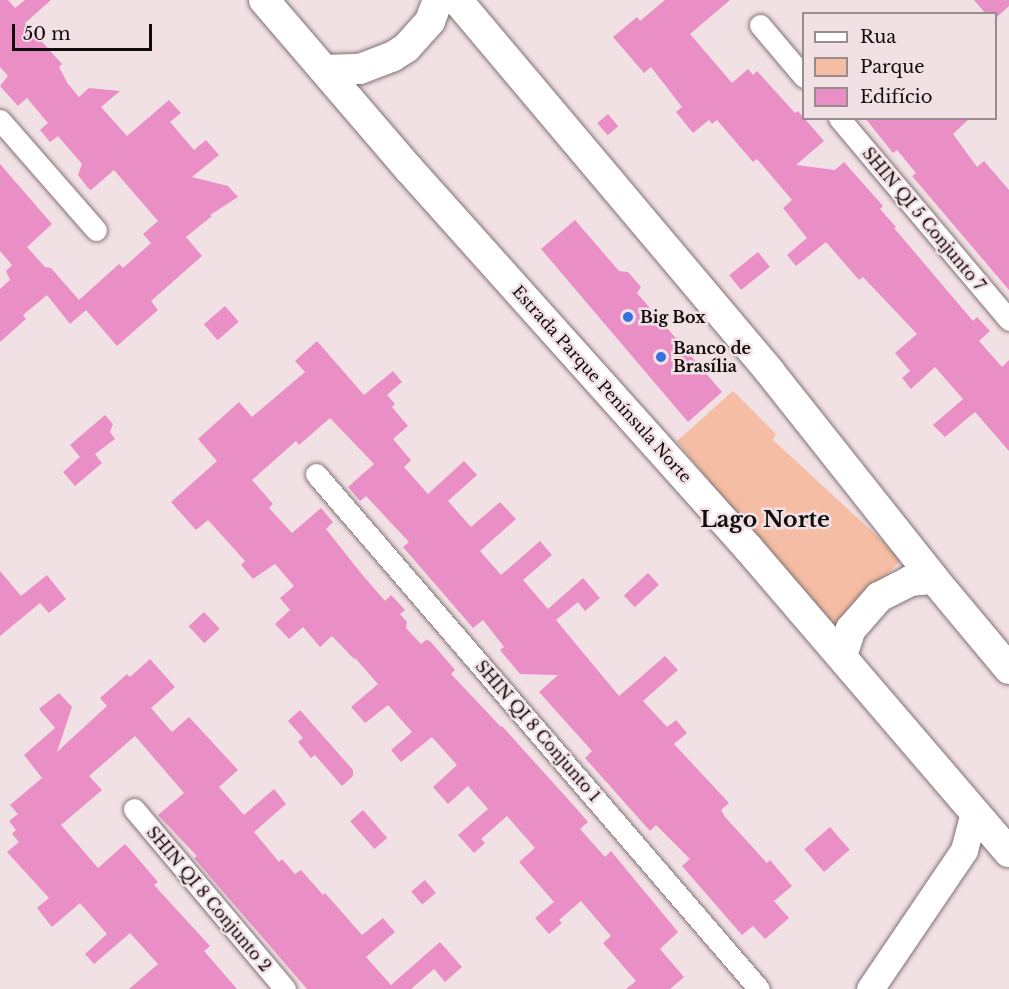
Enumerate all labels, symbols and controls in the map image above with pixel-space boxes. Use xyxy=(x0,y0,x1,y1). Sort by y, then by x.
scale bar xyxy=(15,12,154,50)
legend xyxy=(802,12,997,120)
text: 50 m xyxy=(23,23,71,45)
text: Rua xyxy=(860,26,896,48)
text: Parque xyxy=(860,56,925,78)
text: Edifício xyxy=(860,86,933,108)
street label: SHIN QI 5 Conjunto 7 xyxy=(859,144,989,294)
street label: Estrada Parque Península Norte xyxy=(508,281,696,487)
place label: Big Box xyxy=(640,307,706,327)
marker: Big Box xyxy=(621,310,635,324)
place label: Banco de Brasília xyxy=(673,338,751,376)
marker: Banco de Brasília xyxy=(654,350,668,364)
district label: Lago Norte xyxy=(700,507,830,533)
street label: SHIN QI 8 Conjunto 1 xyxy=(472,657,604,805)
street label: SHIN QI 8 Conjunto 2 xyxy=(143,823,275,975)

